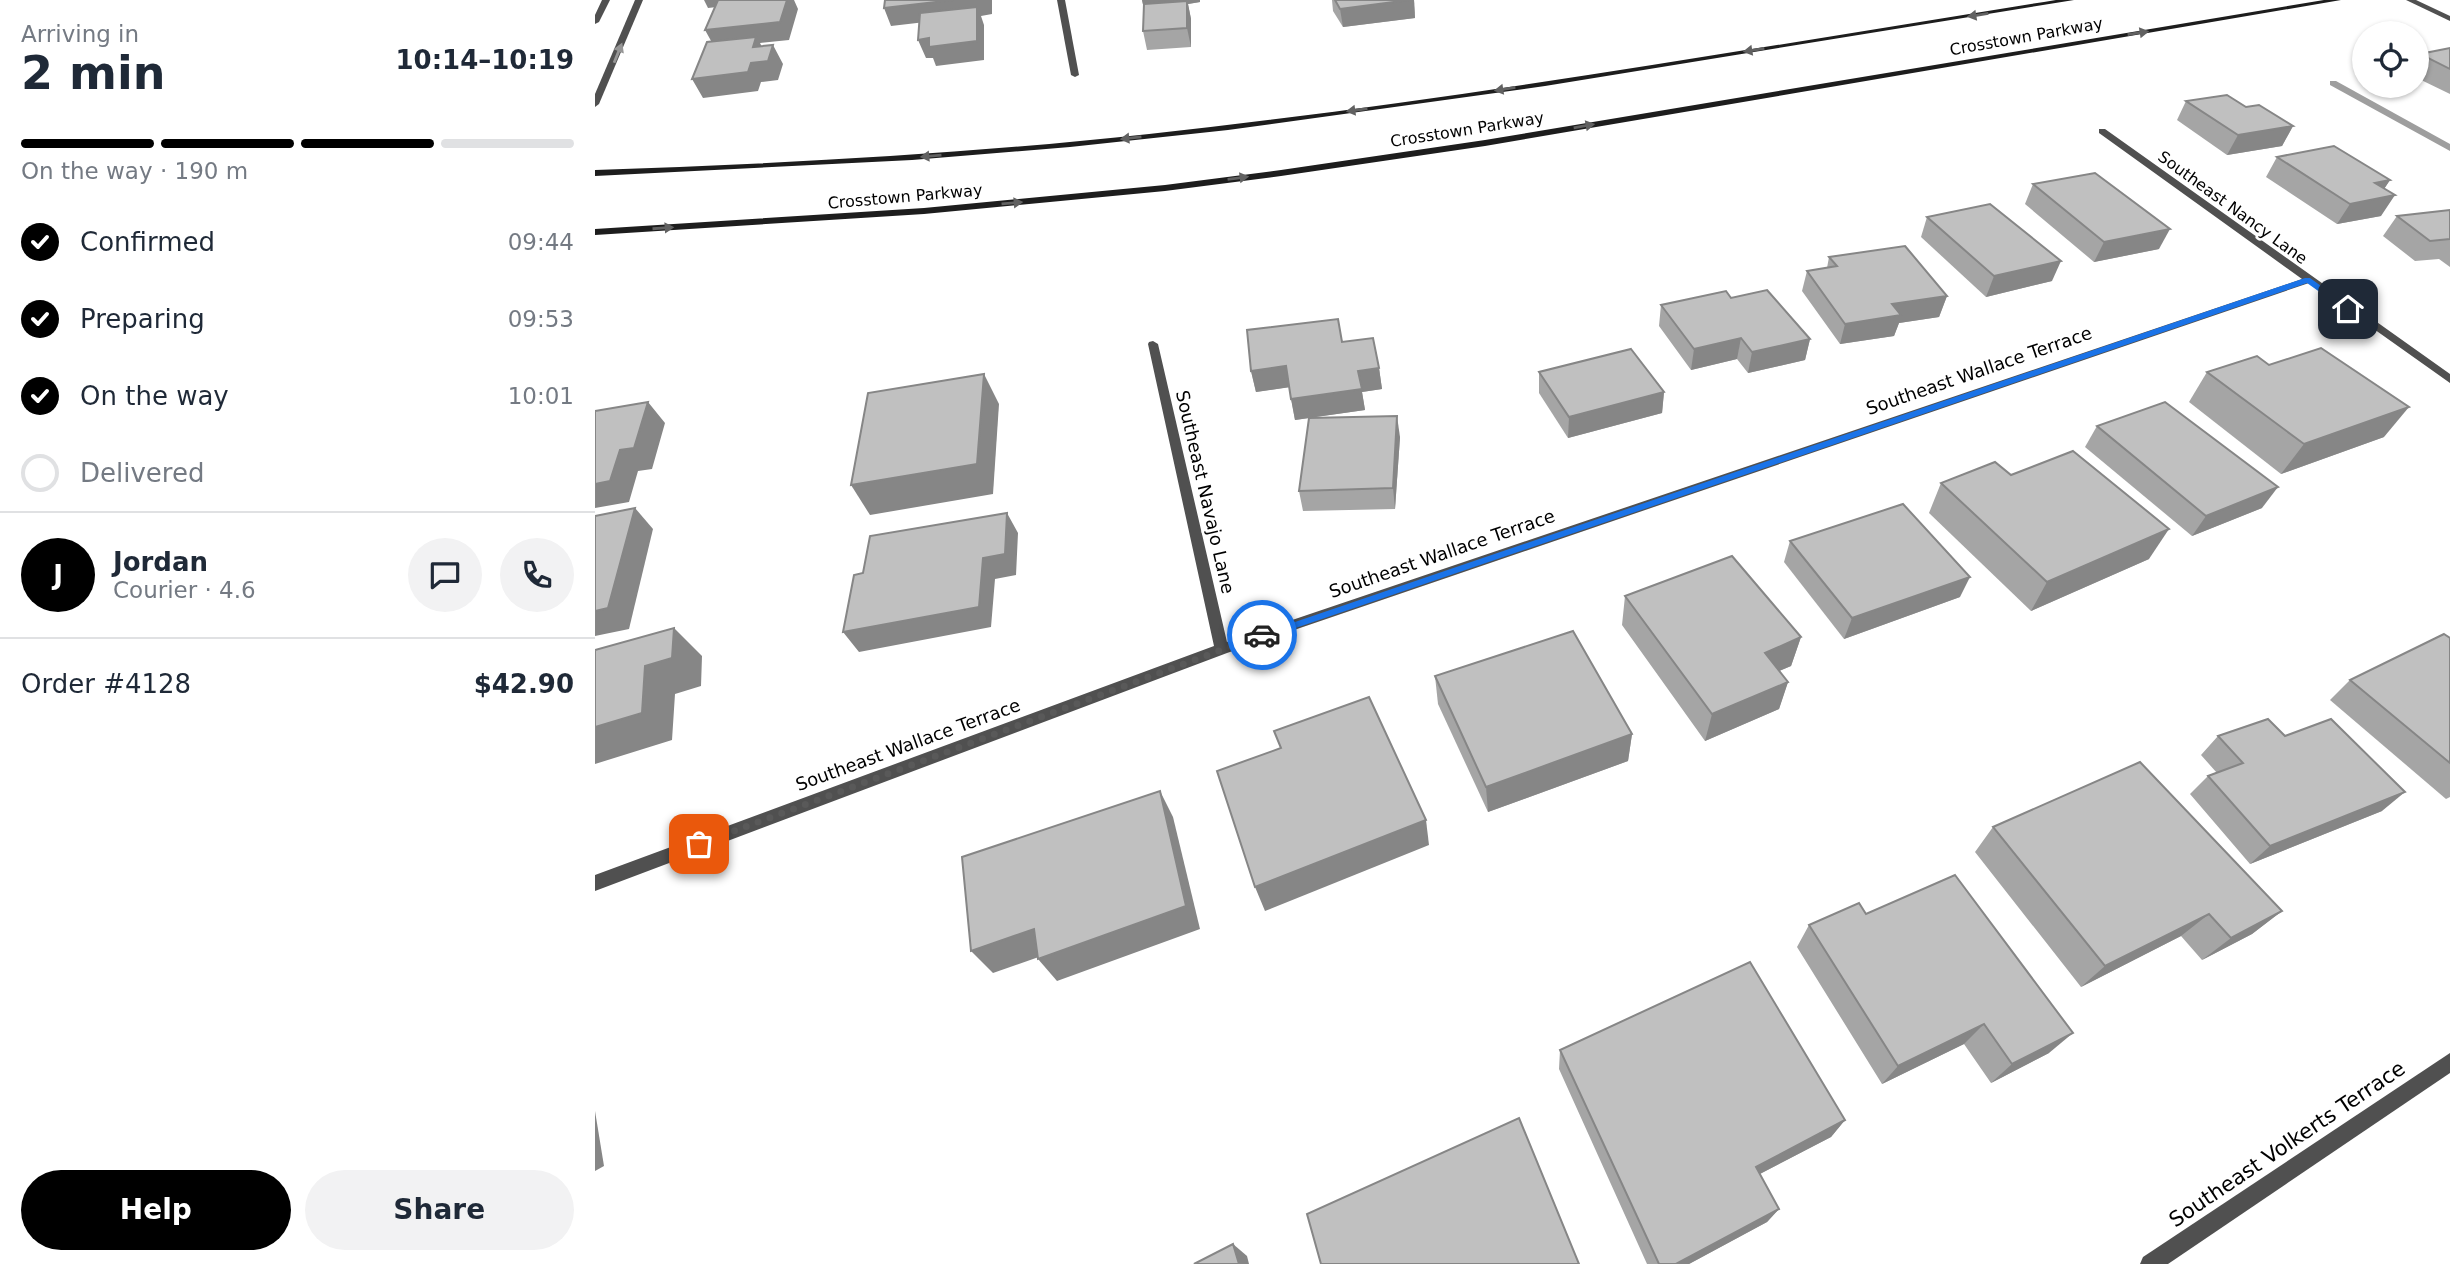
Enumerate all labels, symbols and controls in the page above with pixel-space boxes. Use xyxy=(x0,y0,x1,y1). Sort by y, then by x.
one-way arrow xyxy=(1967,9,1989,20)
street label: Crosstown Parkway xyxy=(1948,14,2104,59)
text: Arriving in xyxy=(21,21,139,47)
map controls xyxy=(2352,21,2429,98)
button: locate xyxy=(2352,21,2429,98)
one-way arrow xyxy=(2127,27,2149,38)
one-way arrow xyxy=(613,42,624,63)
text: 10:14–10:19 xyxy=(395,45,574,75)
one-way arrow xyxy=(1743,45,1765,56)
text: 2 min xyxy=(21,46,165,100)
one-way arrow xyxy=(1494,84,1516,95)
one-way arrow xyxy=(1346,105,1368,116)
street label: Crosstown Parkway xyxy=(1389,108,1545,151)
one-way arrow xyxy=(1574,120,1596,131)
one-way arrow xyxy=(1120,132,1142,143)
street label: Southeast Nancy Lane xyxy=(2154,147,2311,268)
one-way arrow xyxy=(920,151,942,162)
text: On the way · 190 m xyxy=(21,158,248,184)
one-way arrow xyxy=(1228,173,1250,184)
street label: Crosstown Parkway xyxy=(827,180,983,213)
one-way arrow xyxy=(1001,197,1023,208)
one-way arrow xyxy=(652,222,674,233)
icon: check xyxy=(21,223,59,261)
text: Confirmed xyxy=(80,227,215,257)
text: 09:44 xyxy=(508,229,574,255)
pin xyxy=(2318,279,2378,339)
icon: home xyxy=(2329,290,2367,328)
icon: check xyxy=(21,300,59,338)
text: Preparing xyxy=(80,304,205,334)
text: 09:53 xyxy=(508,306,574,332)
street label: Southeast Wallace Terrace xyxy=(1863,322,2095,419)
icon: check xyxy=(21,377,59,415)
text: On the way xyxy=(80,381,229,411)
text: 10:01 xyxy=(508,383,574,409)
street label: Southeast Navajo Lane xyxy=(1172,388,1239,596)
text: Delivered xyxy=(80,458,204,488)
street label: Southeast Wallace Terrace xyxy=(1326,505,1558,602)
button: chat xyxy=(408,538,482,612)
button: phone xyxy=(500,538,574,612)
text: Jordan xyxy=(113,547,208,577)
text: J xyxy=(53,560,63,590)
text: Courier · 4.6 xyxy=(113,577,256,603)
courier xyxy=(1227,600,1297,670)
icon: car xyxy=(1243,616,1281,654)
text: Order #4128 xyxy=(21,669,191,699)
text: $42.90 xyxy=(474,669,574,699)
street label: Southeast Wallace Terrace xyxy=(793,694,1023,795)
pin xyxy=(669,814,729,874)
icon: bag xyxy=(680,825,718,863)
street label: Southeast Volkerts Terrace xyxy=(2165,1056,2409,1232)
button: Help xyxy=(21,1170,291,1250)
button: Share xyxy=(305,1170,574,1250)

